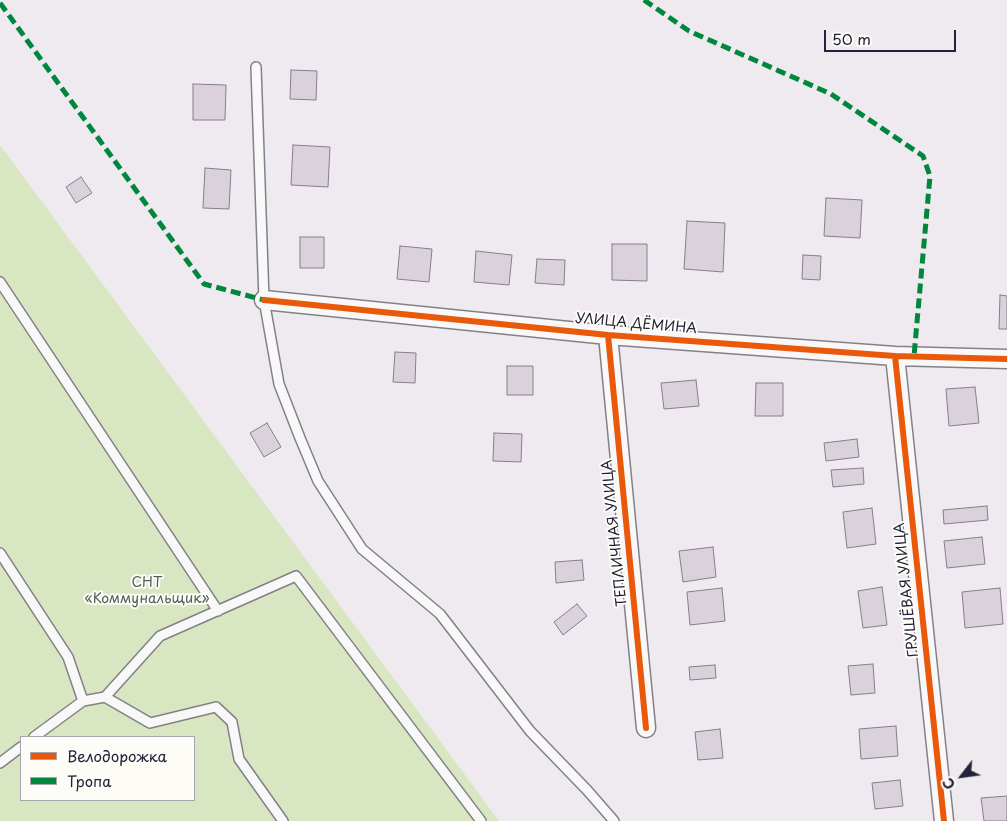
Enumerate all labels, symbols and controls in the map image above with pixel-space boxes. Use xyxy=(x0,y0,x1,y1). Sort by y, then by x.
scale bar xyxy=(827,20,960,52)
text: 50 m xyxy=(832,27,871,50)
street label: УЛИЦА ДЁМИНА xyxy=(574,310,698,338)
street label: ТЕПЛИЧНАЯ УЛИЦА xyxy=(599,459,631,607)
street label: ГРУШЁВАЯ УЛИЦА xyxy=(892,522,922,658)
park label: СНТ «Коммунальщик» xyxy=(85,575,209,608)
legend xyxy=(20,736,195,801)
text: Велодорожка xyxy=(67,744,167,767)
north arrow xyxy=(937,751,987,801)
text: Тропа xyxy=(67,769,112,792)
text: С xyxy=(937,774,960,794)

